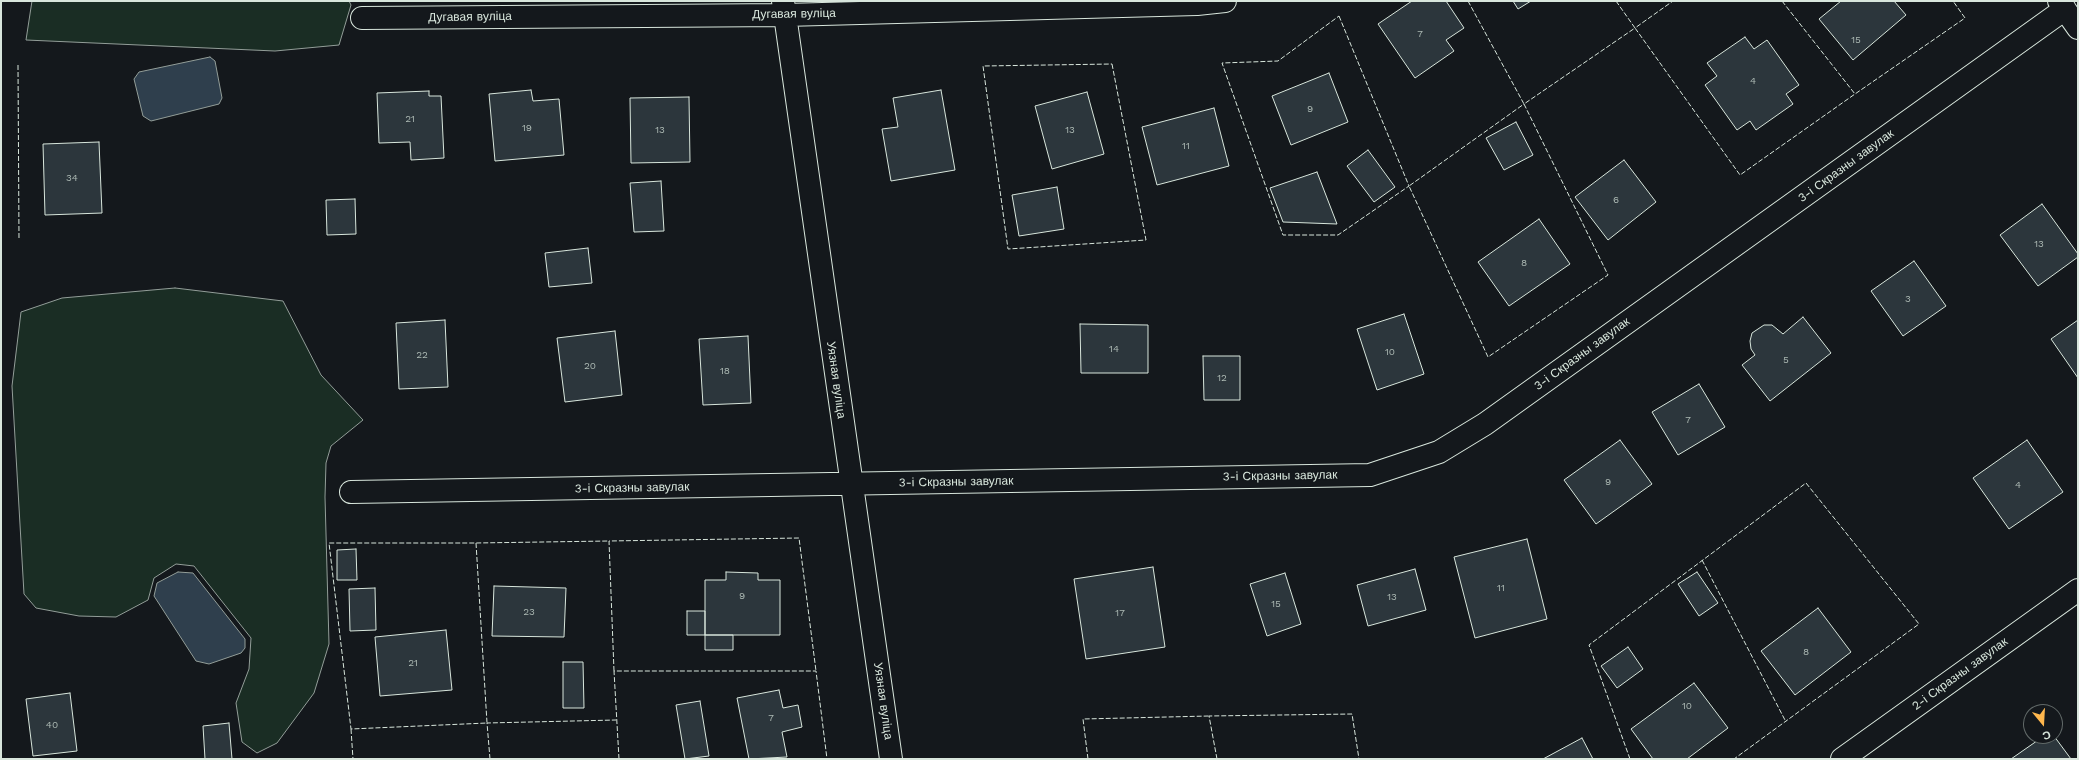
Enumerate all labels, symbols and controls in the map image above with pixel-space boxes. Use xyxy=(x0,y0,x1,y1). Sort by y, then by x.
street label: Дугавая вуліца xyxy=(752,6,836,22)
street label: Дугавая вуліца xyxy=(428,9,512,25)
house number: 7 xyxy=(1417,28,1423,40)
house number: 15 xyxy=(1851,34,1861,46)
house number: 4 xyxy=(1750,75,1756,87)
house number: 9 xyxy=(1307,103,1313,115)
house number: 21 xyxy=(405,113,415,125)
house number: 19 xyxy=(522,122,532,134)
house number: 13 xyxy=(655,124,665,136)
house number: 13 xyxy=(1065,124,1075,136)
street label: 3-і Скразны завулак xyxy=(1795,126,1897,206)
house number: 11 xyxy=(1182,140,1190,152)
house number: 34 xyxy=(66,172,78,184)
house number: 6 xyxy=(1613,194,1619,206)
house number: 13 xyxy=(2034,238,2044,250)
house number: 8 xyxy=(1521,257,1527,269)
house number: 3 xyxy=(1905,293,1911,305)
street label: 3-і Скразны завулак xyxy=(1531,314,1633,394)
street label: Уязная вуліца xyxy=(823,340,849,420)
house number: 14 xyxy=(1109,343,1119,355)
house number: 10 xyxy=(1385,346,1395,358)
house number: 22 xyxy=(416,349,428,361)
house number: 5 xyxy=(1783,354,1789,366)
house number: 20 xyxy=(584,360,596,372)
house number: 18 xyxy=(720,365,730,377)
house number: 12 xyxy=(1217,372,1227,384)
house number: 7 xyxy=(1685,414,1691,426)
street label: 3-і Скразны завулак xyxy=(1222,468,1338,484)
street label: 3-і Скразны завулак xyxy=(898,474,1014,490)
house number: 9 xyxy=(1605,476,1611,488)
house number: 4 xyxy=(2015,479,2021,491)
street label: 3-і Скразны завулак xyxy=(574,480,690,496)
house number: 11 xyxy=(1497,582,1505,594)
house number: 9 xyxy=(739,590,745,602)
house number: 13 xyxy=(1387,591,1397,603)
house number: 15 xyxy=(1271,598,1281,610)
house number: 23 xyxy=(523,606,535,618)
house number: 17 xyxy=(1115,607,1125,619)
street label: 2-і Скразны завулак xyxy=(1909,635,2011,713)
house number: 8 xyxy=(1803,646,1809,658)
house number: 21 xyxy=(408,657,418,669)
street label: Уязная вуліца xyxy=(870,661,896,741)
house number: 10 xyxy=(1682,700,1692,712)
north arrow xyxy=(2023,704,2063,744)
house number: 7 xyxy=(768,712,774,724)
house number: 40 xyxy=(46,719,58,731)
text: С xyxy=(2041,728,2052,742)

